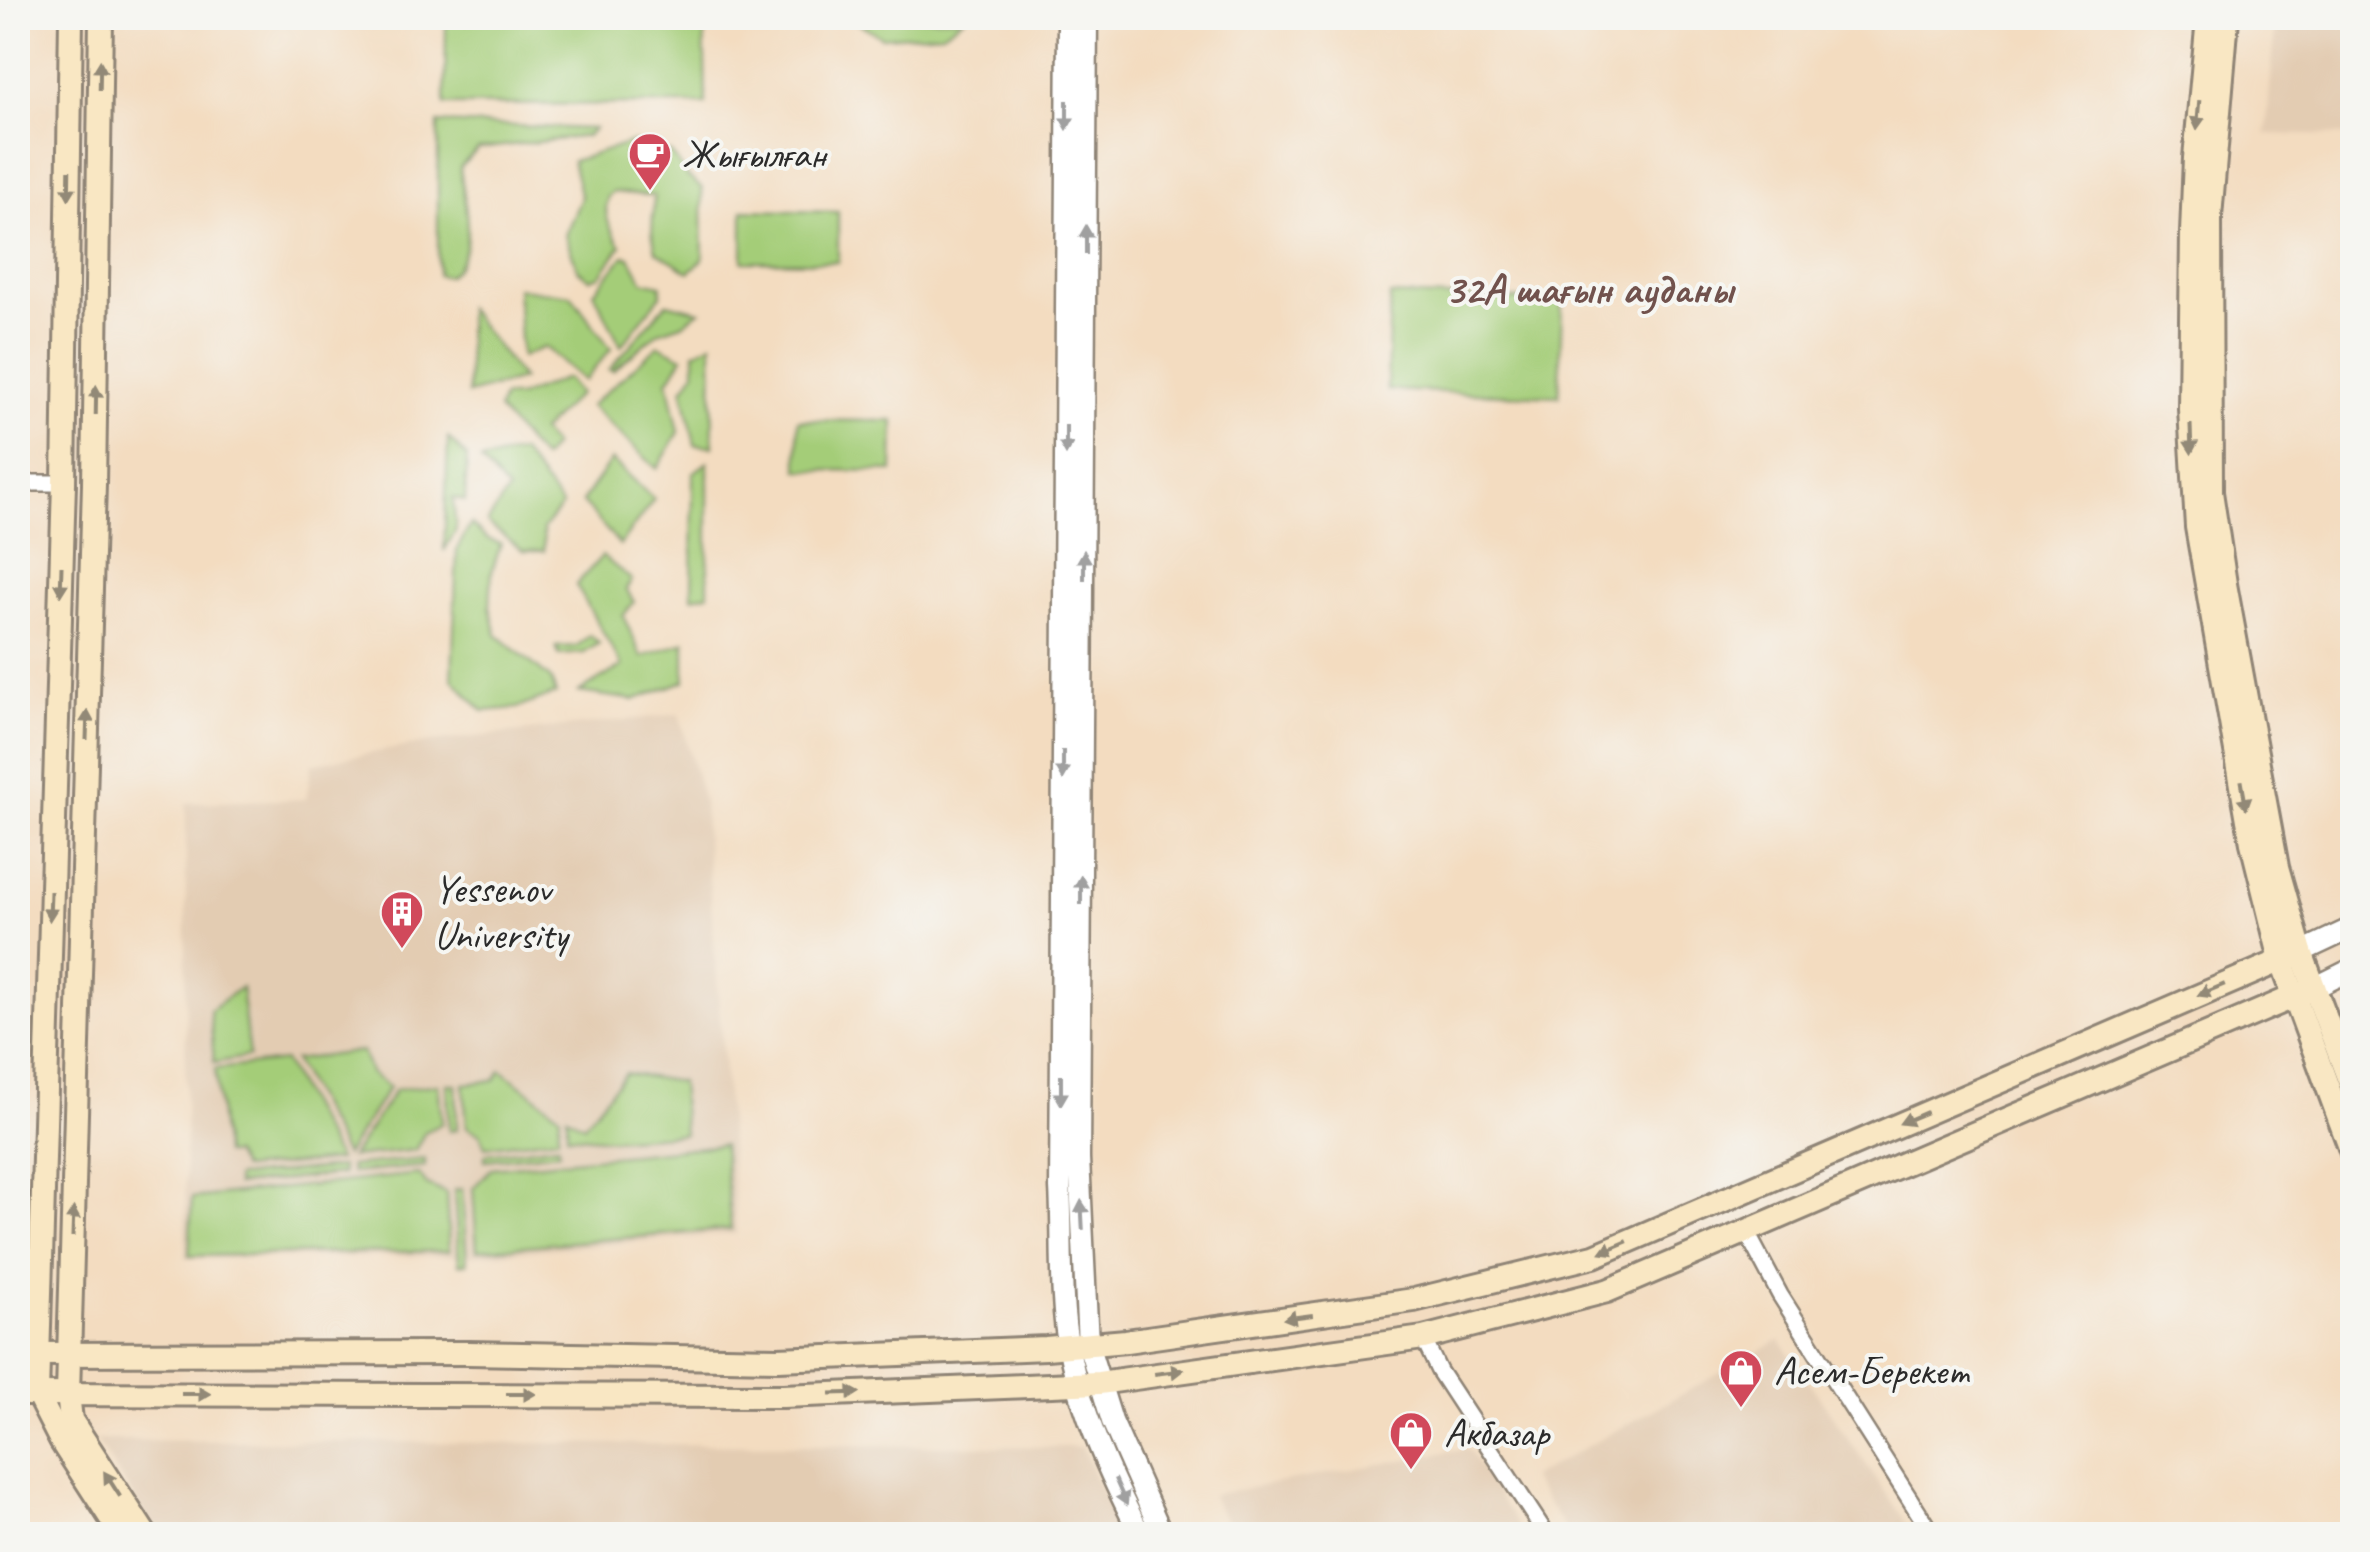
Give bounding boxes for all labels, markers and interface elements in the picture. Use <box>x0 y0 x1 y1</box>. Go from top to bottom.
one-way arrow <box>92 59 108 91</box>
one-way arrow <box>1059 99 1075 131</box>
one-way arrow <box>2190 99 2206 131</box>
place label: Жығылған <box>682 129 828 179</box>
cafe icon: Жығылған <box>627 131 673 192</box>
one-way arrow <box>60 169 76 201</box>
one-way arrow <box>1078 223 1094 255</box>
district label: 32А шағын ауданы <box>1445 263 1737 316</box>
one-way arrow <box>88 384 104 416</box>
one-way arrow <box>1058 424 1074 456</box>
one-way arrow <box>2184 424 2200 456</box>
one-way arrow <box>1076 548 1092 580</box>
one-way arrow <box>52 565 68 597</box>
one-way arrow <box>80 709 96 741</box>
one-way arrow <box>1055 749 1071 781</box>
one-way arrow <box>2237 780 2252 811</box>
place label: Yessenov University <box>434 864 571 960</box>
one-way arrow <box>1073 873 1089 905</box>
building icon: Yessenov University <box>379 889 425 950</box>
one-way arrow <box>42 890 58 922</box>
one-way arrow <box>2196 982 2226 998</box>
one-way arrow <box>1053 1074 1069 1106</box>
one-way arrow <box>1898 1110 1928 1126</box>
one-way arrow <box>1074 1198 1090 1230</box>
one-way arrow <box>66 1206 82 1238</box>
one-way arrow <box>1600 1239 1629 1255</box>
one-way arrow <box>1281 1309 1313 1325</box>
place label: Асем-Берекет <box>1774 1346 1971 1396</box>
shop icon: Асем-Берекет <box>1718 1348 1764 1409</box>
one-way arrow <box>1154 1364 1186 1380</box>
one-way arrow <box>830 1385 862 1401</box>
one-way arrow <box>180 1386 212 1402</box>
one-way arrow <box>505 1386 537 1402</box>
place label: Акбазар <box>1444 1408 1551 1458</box>
shop icon: Акбазар <box>1388 1410 1434 1471</box>
one-way arrow <box>104 1470 122 1498</box>
one-way arrow <box>1113 1477 1129 1507</box>

